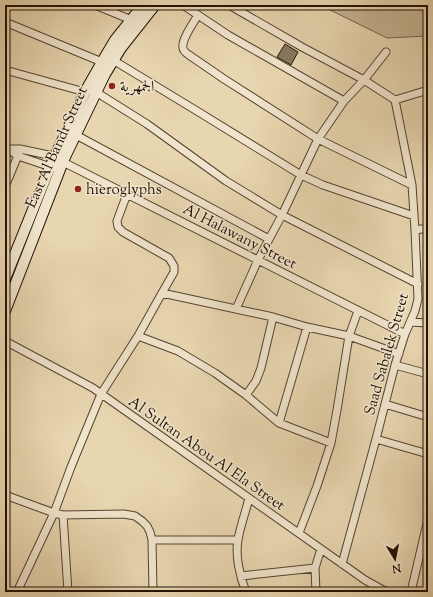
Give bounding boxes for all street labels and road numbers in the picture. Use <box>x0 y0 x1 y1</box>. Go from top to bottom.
street label: East Al Bandr Street <box>21 84 94 212</box>
street label: Al Halawany Street <box>179 200 300 275</box>
street label: Saad Sabalek Street <box>360 291 415 418</box>
street label: Al Sultan Abou Al Ela Street <box>123 392 289 517</box>

